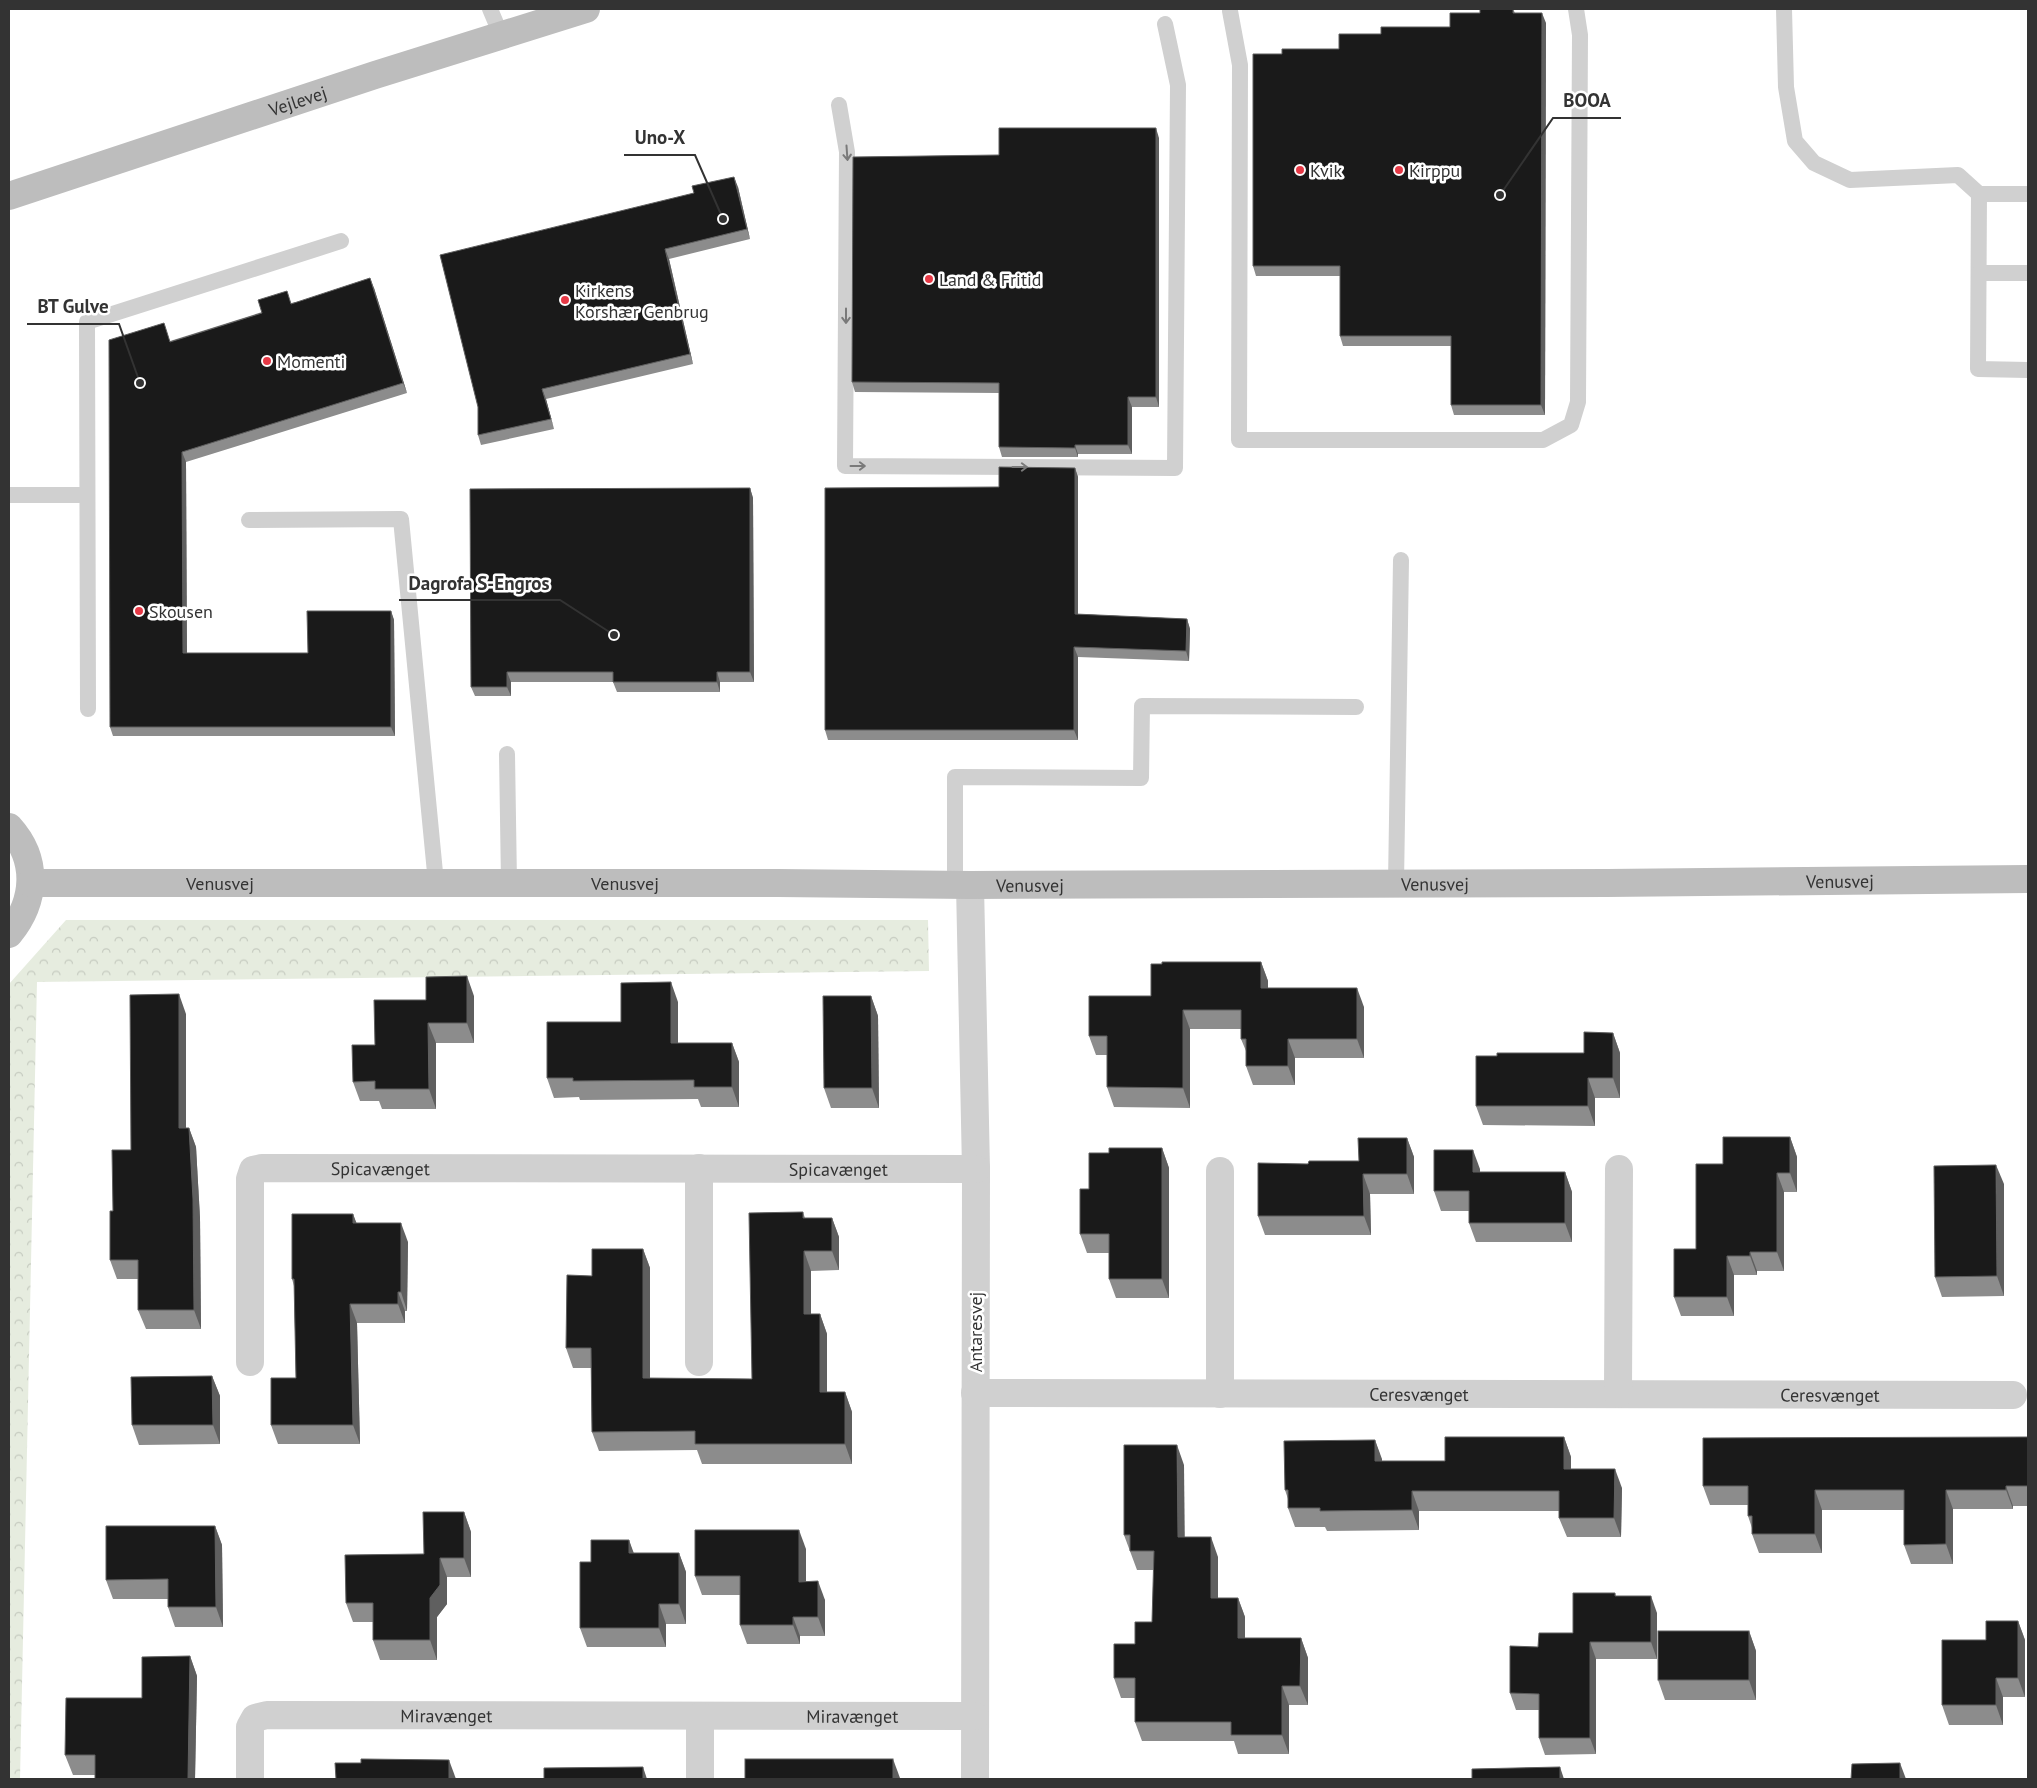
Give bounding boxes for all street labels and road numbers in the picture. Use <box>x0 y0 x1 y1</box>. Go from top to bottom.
street label: Vejlevej <box>265 80 330 121</box>
street label: Venusvej <box>1805 869 1874 893</box>
street label: Venusvej <box>185 872 254 895</box>
street label: Venusvej <box>590 872 659 895</box>
street label: Venusvej <box>1400 872 1469 895</box>
street label: Venusvej <box>995 873 1064 896</box>
street label: Spicavænget <box>331 1157 430 1180</box>
street label: Spicavænget <box>789 1157 888 1180</box>
street label: Antaresvej <box>964 1292 987 1372</box>
street label: Ceresvænget <box>1369 1382 1469 1405</box>
street label: Ceresvænget <box>1780 1383 1880 1406</box>
street label: Miravænget <box>400 1704 492 1727</box>
street label: Miravænget <box>806 1704 898 1727</box>

